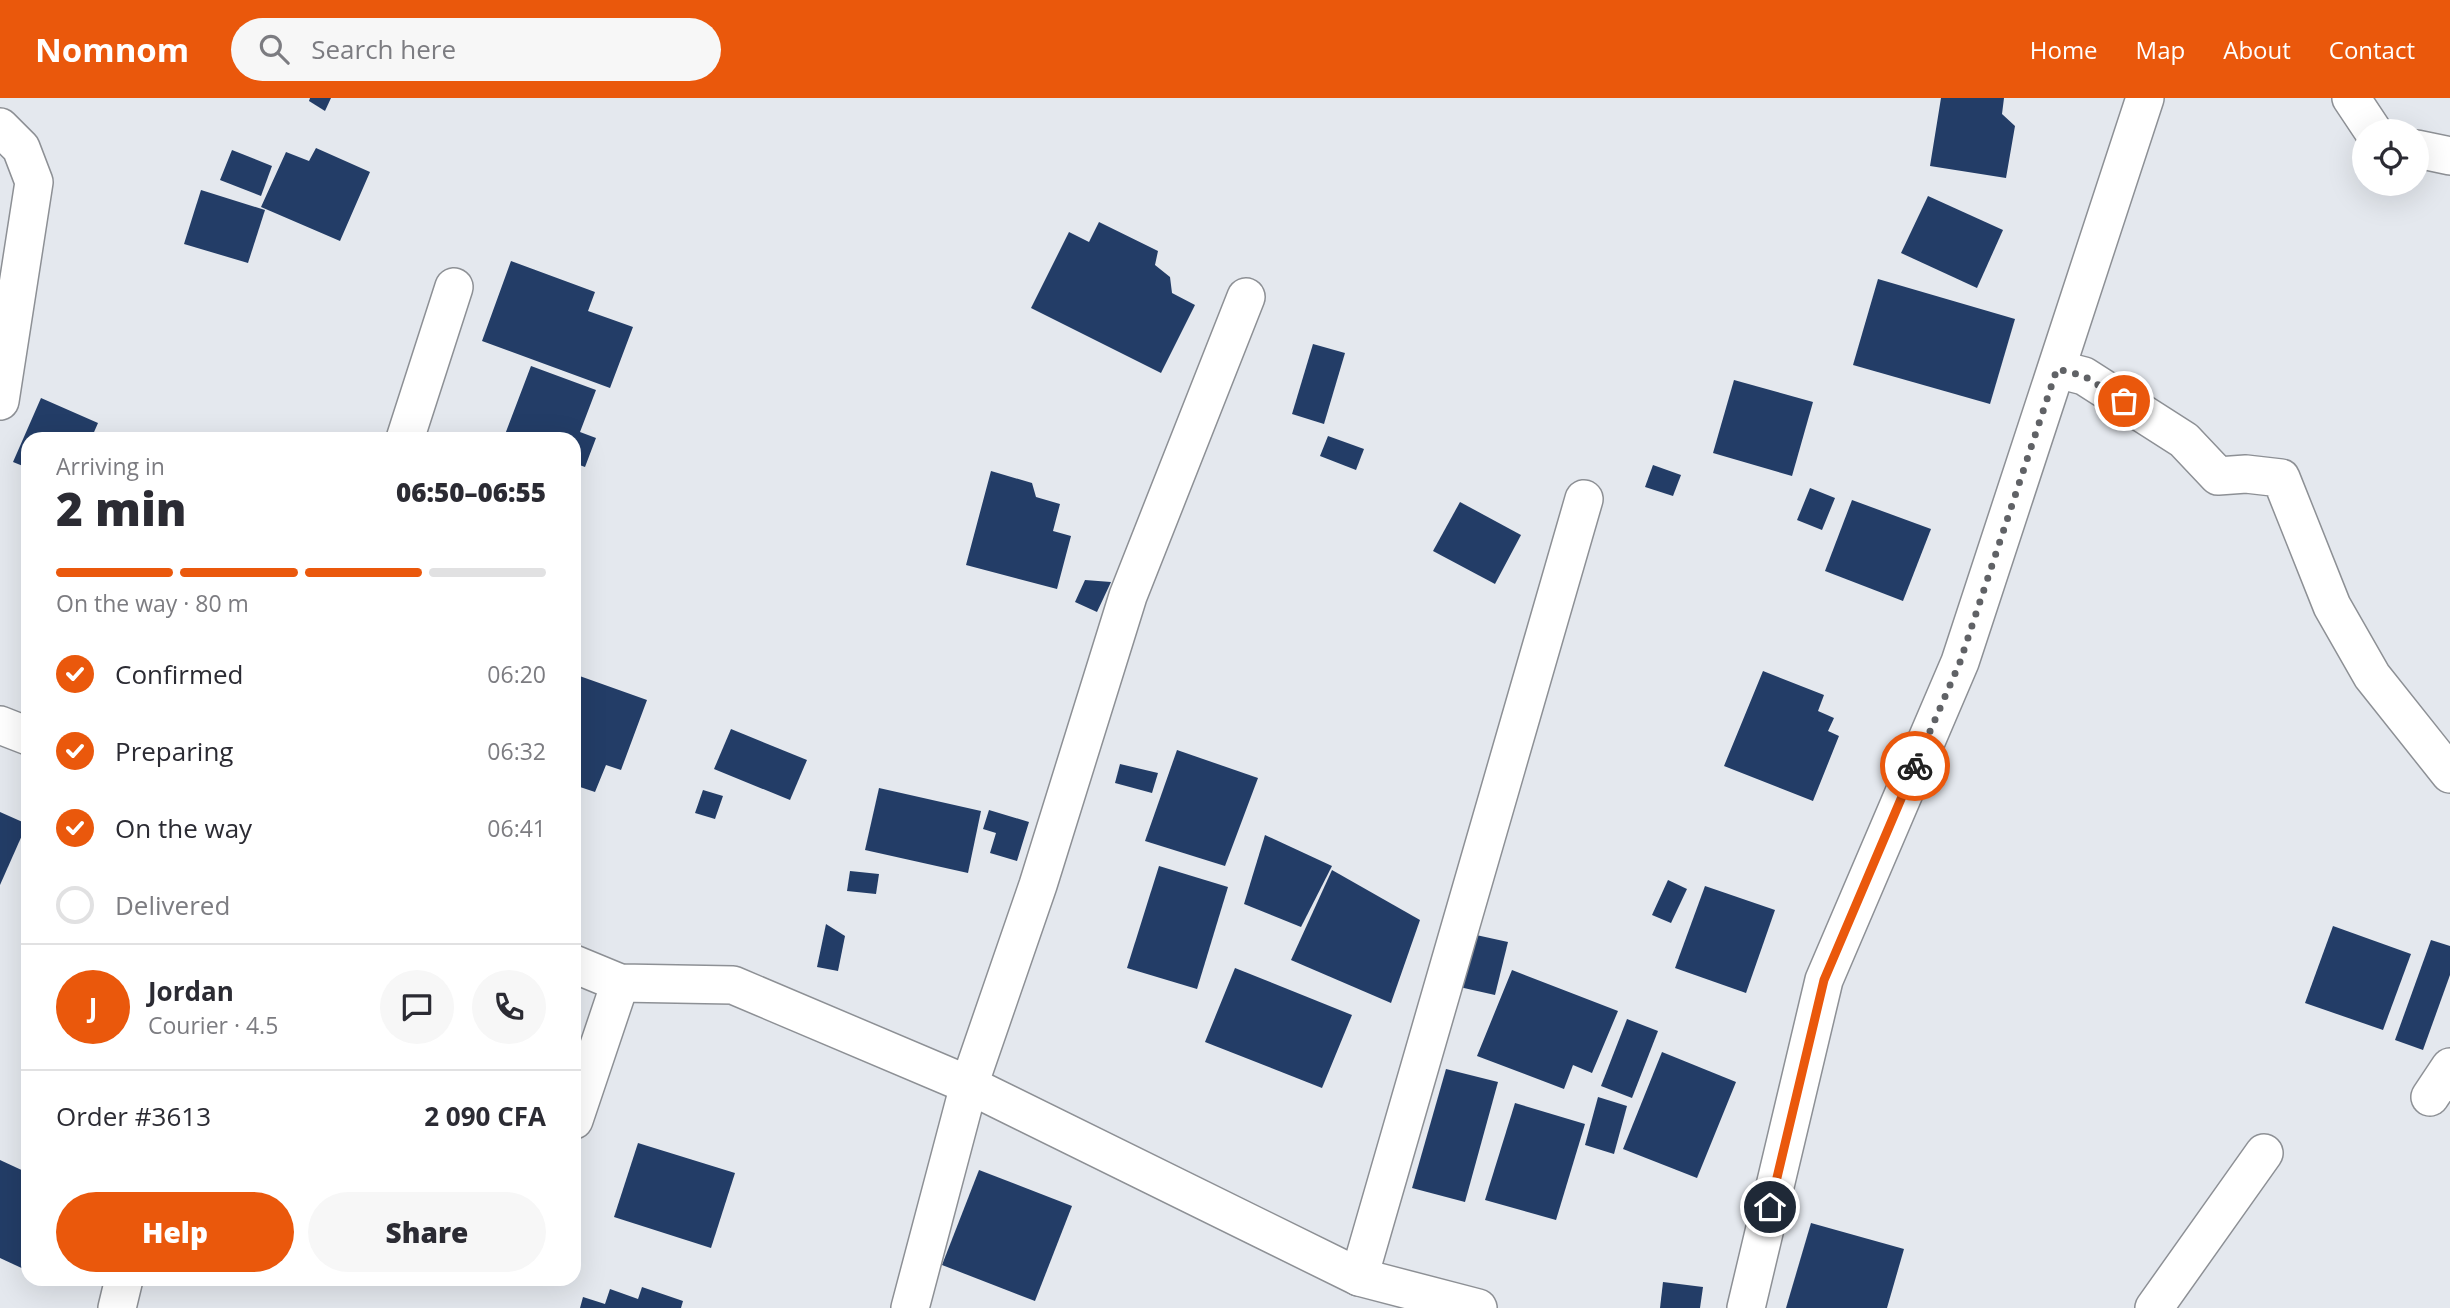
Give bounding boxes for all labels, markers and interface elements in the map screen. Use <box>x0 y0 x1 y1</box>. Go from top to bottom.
search box <box>231 18 721 81</box>
text: Nomnom <box>35 27 189 72</box>
icon: search <box>255 30 293 68</box>
text: Search here <box>311 31 456 67</box>
text: Home <box>2030 33 2098 66</box>
text: Map <box>2136 33 2185 66</box>
text: About <box>2223 33 2291 66</box>
text: Contact <box>2329 33 2415 66</box>
map controls <box>2352 119 2429 196</box>
button: locate <box>2352 119 2429 196</box>
pin <box>2094 371 2154 431</box>
icon: bag <box>2105 382 2143 420</box>
text: Arriving in <box>56 450 165 482</box>
text: 06:50–06:55 <box>396 474 546 510</box>
text: 2 min <box>56 477 187 539</box>
text: On the way · 80 m <box>56 587 249 619</box>
icon: check <box>56 655 94 693</box>
text: Confirmed <box>115 656 243 692</box>
text: 06:20 <box>487 658 546 690</box>
courier <box>1880 731 1950 801</box>
icon: check <box>56 732 94 770</box>
text: Preparing <box>115 733 233 769</box>
text: 06:32 <box>487 735 546 767</box>
icon: bike <box>1896 747 1934 785</box>
icon: check <box>56 809 94 847</box>
text: On the way <box>115 810 252 846</box>
text: 06:41 <box>487 812 546 844</box>
text: Delivered <box>115 887 230 923</box>
button: chat <box>380 970 454 1044</box>
button: phone <box>472 970 546 1044</box>
text: Jordan <box>148 973 234 1009</box>
text: J <box>89 989 97 1025</box>
text: Courier · 4.5 <box>148 1009 278 1041</box>
text: Order #3613 <box>56 1098 211 1134</box>
text: 2 090 CFA <box>424 1098 546 1134</box>
pin <box>1740 1177 1800 1237</box>
icon: home <box>1751 1188 1789 1226</box>
button: Help <box>56 1192 294 1272</box>
button: Share <box>308 1192 546 1272</box>

